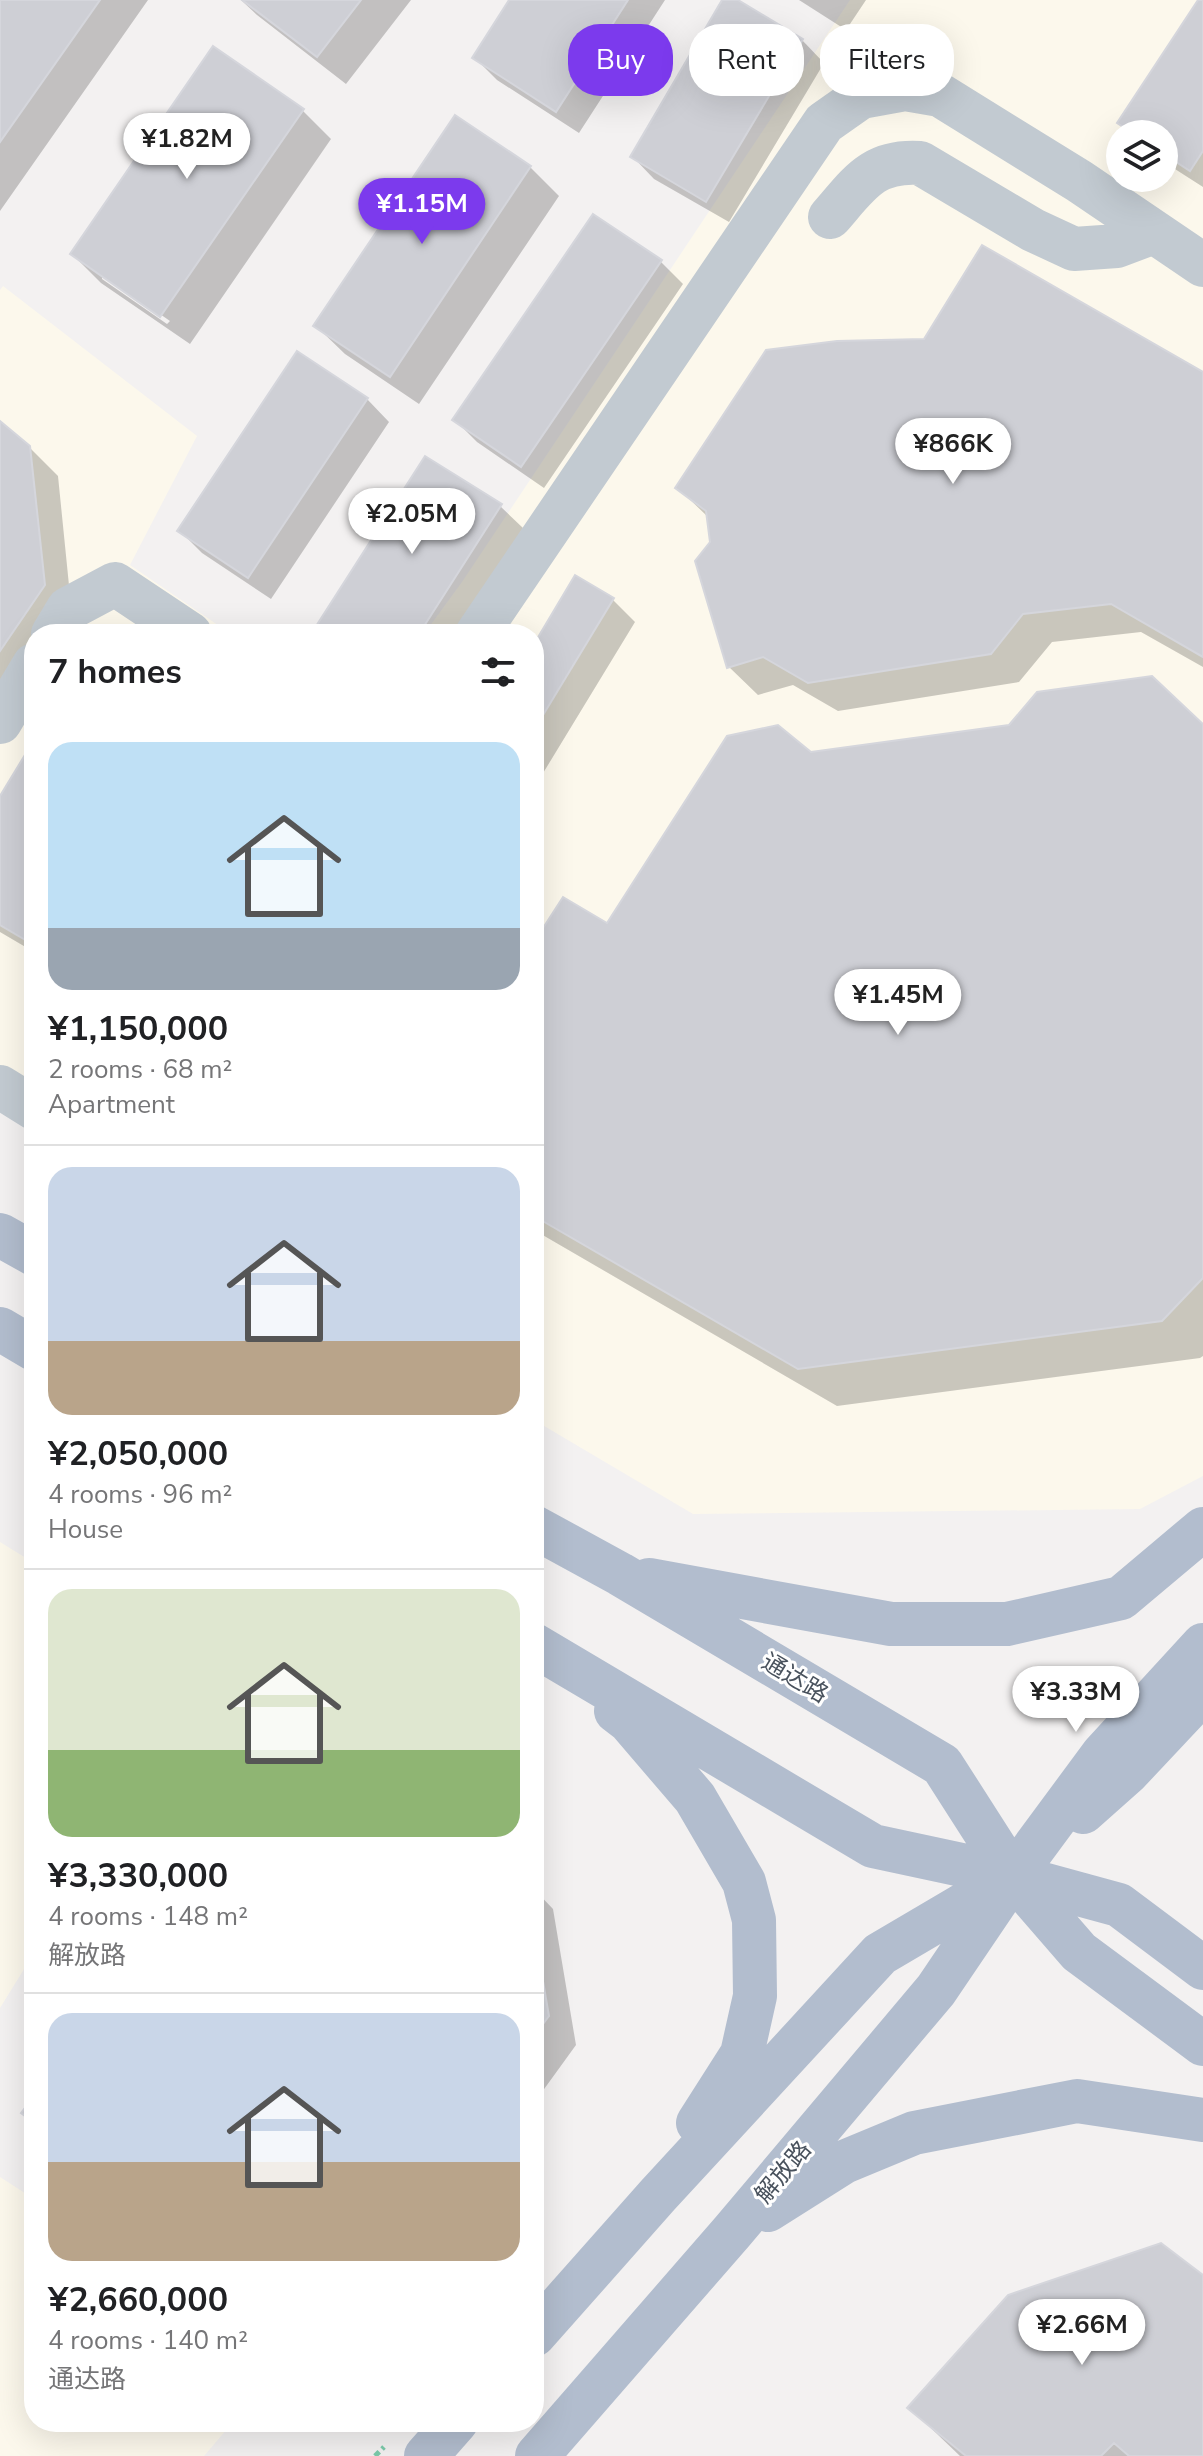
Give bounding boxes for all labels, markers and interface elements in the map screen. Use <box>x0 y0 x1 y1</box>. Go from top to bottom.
chip: Buy <box>568 24 673 96</box>
chip: Rent <box>689 24 804 96</box>
chip: Filters <box>820 24 954 96</box>
pin: ¥1.82M <box>122 113 252 181</box>
map controls <box>1106 120 1178 192</box>
button: layers <box>1106 120 1178 192</box>
text: ¥1.82M <box>141 121 233 156</box>
pin: ¥1.15M <box>357 178 487 246</box>
text: ¥1.15M <box>376 186 468 221</box>
pin: ¥866K <box>897 418 1009 486</box>
text: ¥866K <box>913 426 993 461</box>
pin: ¥2.05M <box>347 488 477 556</box>
text: ¥2.05M <box>366 496 458 531</box>
text: 7 homes <box>48 649 182 695</box>
icon: filters <box>476 650 520 694</box>
icon: home <box>212 794 356 938</box>
pin: ¥1.45M <box>833 969 963 1037</box>
text: ¥1.45M <box>852 977 944 1012</box>
text: ¥1,150,000 <box>48 1006 228 1052</box>
text: 2 rooms · 68 m² <box>48 1052 232 1087</box>
text: Apartment <box>48 1087 175 1122</box>
icon: home <box>212 1219 356 1363</box>
text: ¥2,050,000 <box>48 1431 228 1477</box>
text: 4 rooms · 96 m² <box>48 1477 232 1512</box>
text: House <box>48 1512 123 1547</box>
icon: home <box>212 1641 356 1785</box>
street label: 通达路 <box>756 1646 834 1710</box>
pin: ¥3.33M <box>1011 1666 1141 1734</box>
text: ¥3.33M <box>1030 1674 1122 1709</box>
text: ¥3,330,000 <box>48 1853 228 1899</box>
text: 4 rooms · 148 m² <box>48 1899 248 1934</box>
text: 解放路 <box>48 1938 126 1973</box>
icon: home <box>212 2065 356 2209</box>
street label: 解放路 <box>748 2134 818 2210</box>
text: ¥2,660,000 <box>48 2277 228 2323</box>
pin: ¥2.66M <box>1017 2299 1147 2367</box>
text: ¥2.66M <box>1036 2307 1128 2342</box>
text: 4 rooms · 140 m² <box>48 2323 248 2358</box>
text: 通达路 <box>48 2362 126 2397</box>

